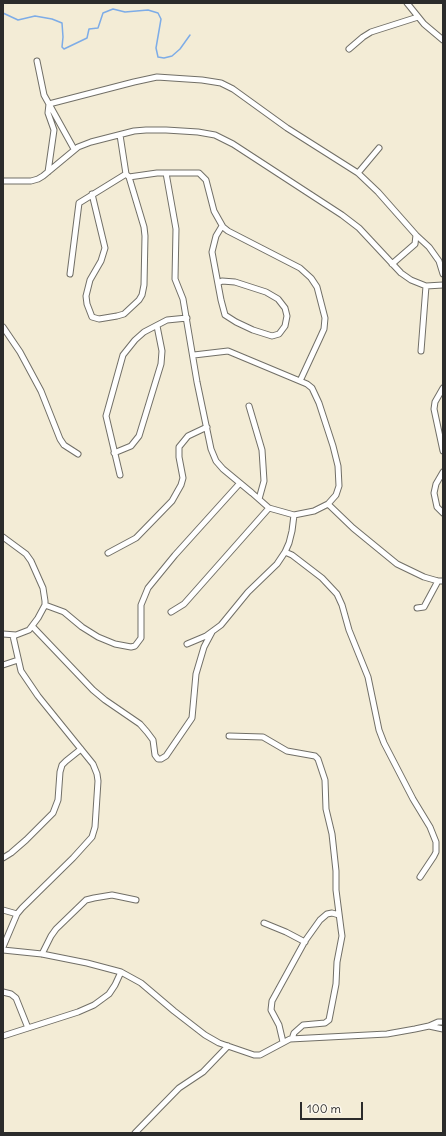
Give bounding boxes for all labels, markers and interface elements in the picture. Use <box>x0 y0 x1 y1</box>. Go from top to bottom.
scale bar <box>302 1094 365 1120</box>
text: 100 m <box>307 1101 341 1116</box>

